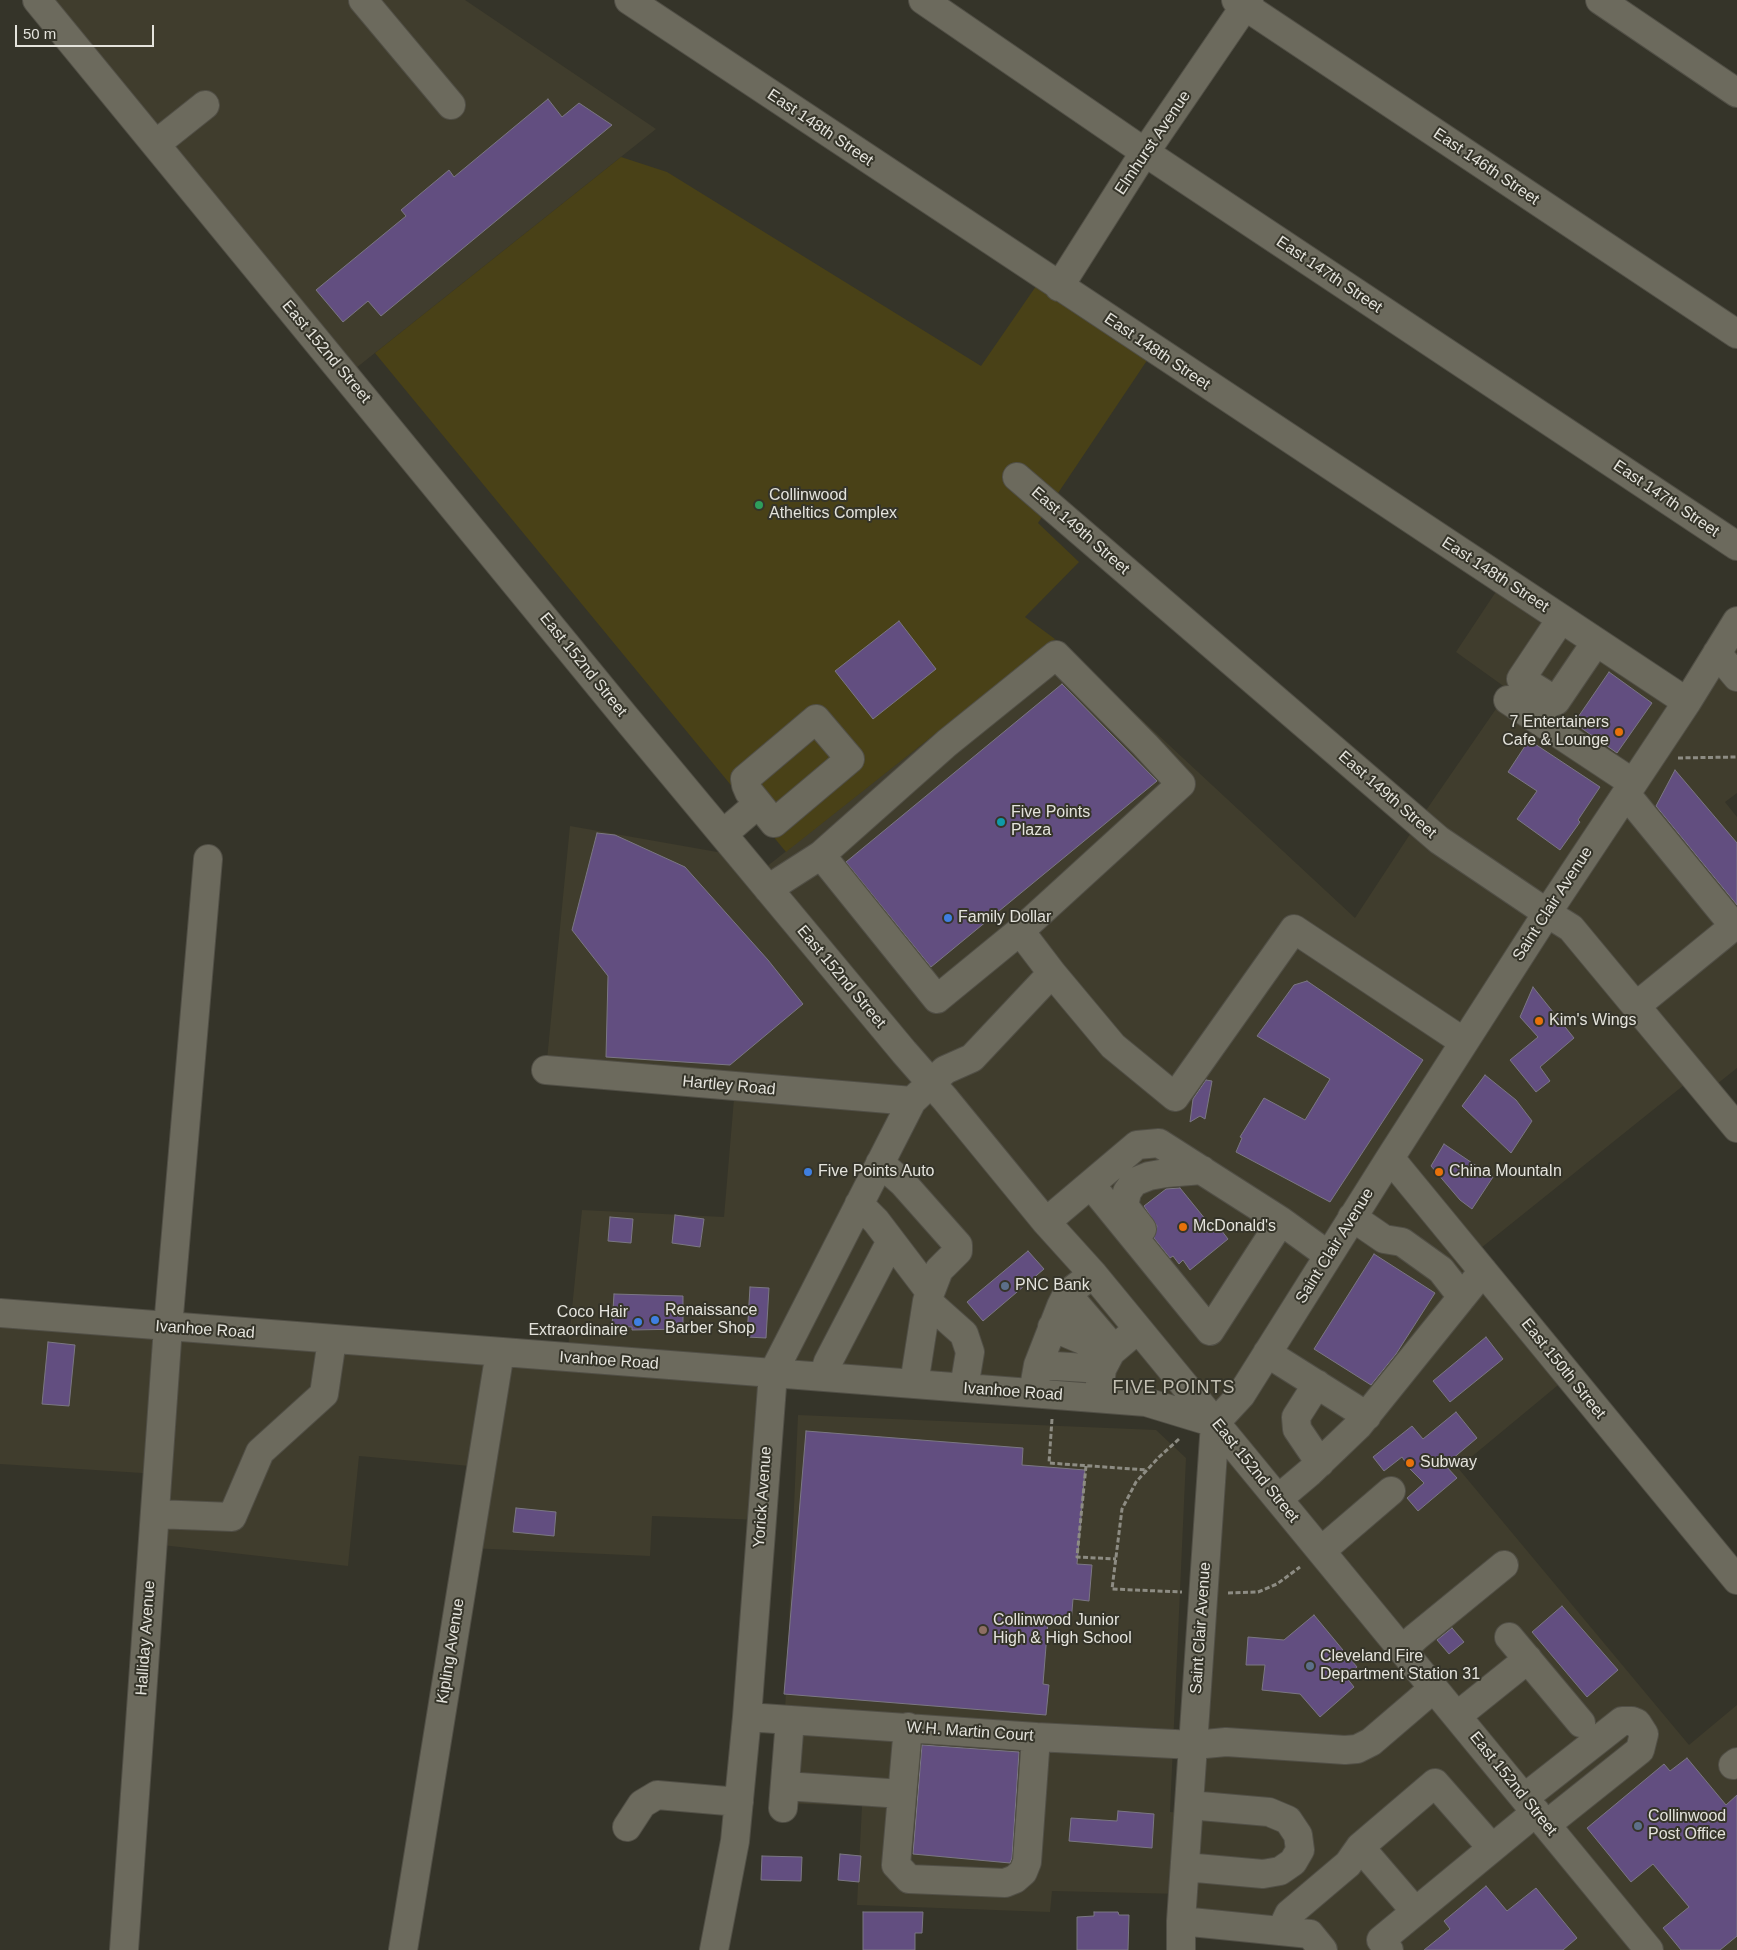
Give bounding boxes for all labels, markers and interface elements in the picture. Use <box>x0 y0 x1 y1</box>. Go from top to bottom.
scale bar <box>18 15 156 47</box>
text: 50 m <box>23 25 56 42</box>
street label: East 148th Street <box>763 85 877 171</box>
street label: Elmhurst Avenue <box>1111 87 1195 199</box>
street label: East 146th Street <box>1429 124 1543 210</box>
street label: East 147th Street <box>1272 232 1386 318</box>
street label: East 152nd Street <box>277 297 375 407</box>
street label: East 148th Street <box>1100 309 1214 395</box>
street label: East 147th Street <box>1609 456 1723 542</box>
street label: East 149th Street <box>1027 483 1133 579</box>
place label: Collinwood Atheltics Complex <box>769 486 897 524</box>
marker: Collinwood Atheltics Complex <box>753 499 765 511</box>
street label: East 148th Street <box>1438 533 1552 617</box>
street label: East 152nd Street <box>535 609 631 721</box>
place label: 7 Entertainers Cafe & Lounge <box>1502 713 1609 751</box>
marker: 7 Entertainers Cafe & Lounge <box>1613 726 1625 738</box>
street label: East 149th Street <box>1334 747 1440 843</box>
place label: Five Points Plaza <box>1011 803 1090 841</box>
marker: Five Points Plaza <box>995 816 1007 828</box>
street label: Saint Clair Avenue <box>1509 843 1597 965</box>
place label: Family Dollar <box>958 908 1051 928</box>
marker: Family Dollar <box>942 912 954 924</box>
street label: East 152nd Street <box>792 922 890 1032</box>
place label: Kim's Wings <box>1549 1011 1637 1031</box>
marker: Kim's Wings <box>1533 1015 1545 1027</box>
street label: Hartley Road <box>682 1072 776 1100</box>
place label: Five Points Auto <box>818 1162 934 1182</box>
place label: China MountaIn <box>1449 1162 1562 1182</box>
marker: Five Points Auto <box>802 1166 814 1178</box>
marker: China MountaIn <box>1433 1166 1445 1178</box>
street label: Saint Clair Avenue <box>1292 1185 1378 1307</box>
place label: McDonald's <box>1193 1217 1276 1237</box>
marker: McDonald's <box>1177 1221 1189 1233</box>
place label: PNC Bank <box>1015 1276 1090 1296</box>
marker: PNC Bank <box>999 1280 1011 1292</box>
place label: Renaissance Barber Shop <box>665 1301 758 1339</box>
place label: Coco Hair Extraordinaire <box>528 1303 628 1341</box>
marker: Renaissance Barber Shop <box>649 1314 661 1326</box>
street label: East 150th Street <box>1517 1315 1609 1423</box>
marker: Coco Hair Extraordinaire <box>632 1316 644 1328</box>
street label: Ivanhoe Road <box>155 1317 255 1343</box>
street label: Ivanhoe Road <box>559 1348 659 1374</box>
district label: FIVE POINTS <box>1111 1377 1237 1399</box>
street label: Ivanhoe Road <box>963 1379 1063 1405</box>
street label: East 152nd Street <box>1207 1415 1303 1527</box>
street label: Yorick Avenue <box>750 1446 776 1548</box>
place label: Subway <box>1420 1453 1477 1473</box>
marker: Subway <box>1404 1457 1416 1469</box>
street label: Saint Clair Avenue <box>1187 1561 1215 1695</box>
street label: Halliday Avenue <box>132 1580 160 1696</box>
street label: Kipling Avenue <box>433 1597 469 1705</box>
place label: Collinwood Junior High & High School <box>993 1611 1132 1649</box>
marker: Collinwood Junior High & High School <box>977 1624 989 1636</box>
place label: Cleveland Fire Department Station 31 <box>1320 1647 1480 1685</box>
marker: Cleveland Fire Department Station 31 <box>1304 1660 1316 1672</box>
street label: W.H. Martin Court <box>906 1718 1034 1746</box>
street label: East 152nd Street <box>1465 1728 1561 1840</box>
place label: Collinwood Post Office <box>1648 1807 1726 1845</box>
marker: Collinwood Post Office <box>1632 1820 1644 1832</box>

